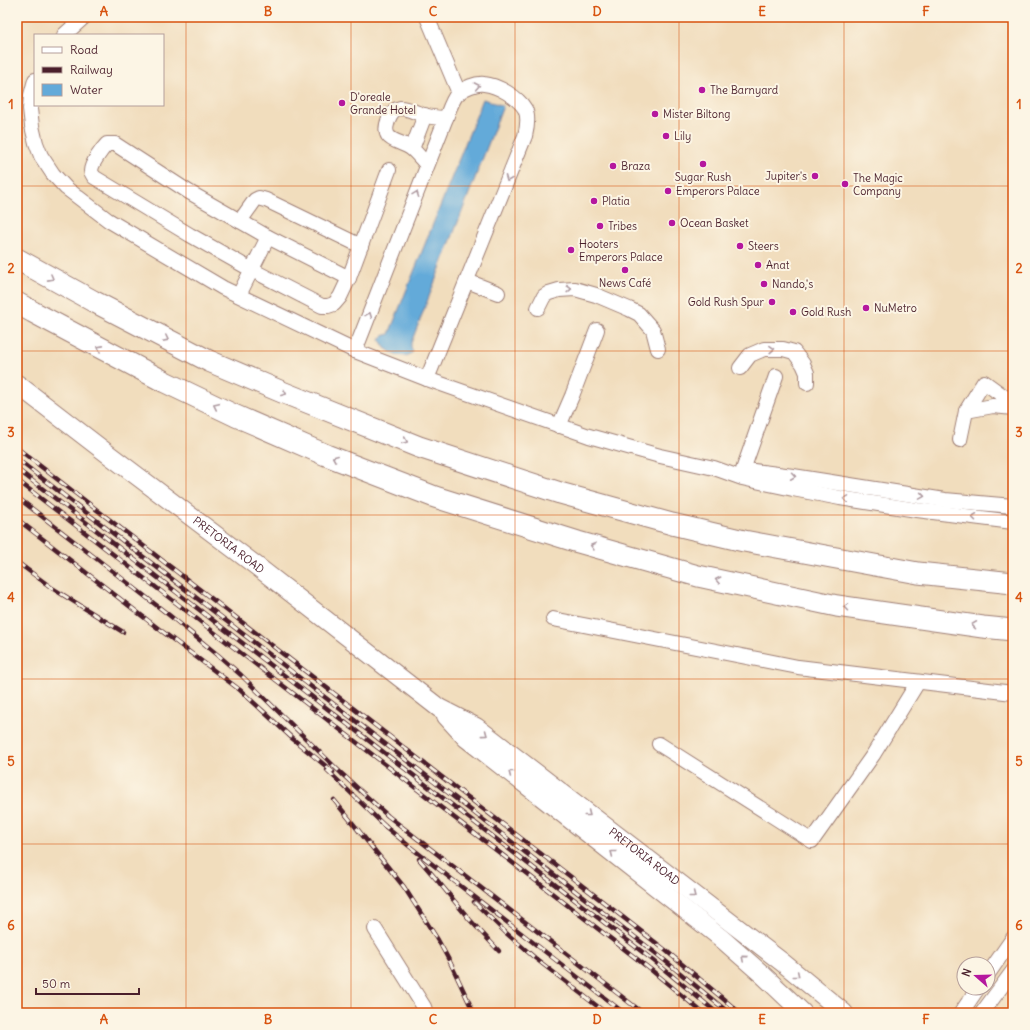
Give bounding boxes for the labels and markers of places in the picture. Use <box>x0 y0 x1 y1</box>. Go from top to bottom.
place label: The Barnyard <box>710 83 779 97</box>
marker: The Barnyard <box>697 85 707 95</box>
place label: D'oreale Grande Hotel <box>350 90 416 117</box>
marker: D'oreale Grande Hotel <box>337 98 347 108</box>
place label: Mister Biltong <box>663 107 731 121</box>
marker: Mister Biltong <box>650 109 660 119</box>
place label: Lily <box>674 129 691 143</box>
marker: Lily <box>661 131 671 141</box>
place label: Braza <box>621 159 650 173</box>
marker: Sugar Rush <box>698 159 708 169</box>
marker: Braza <box>608 161 618 171</box>
place label: Jupiter's <box>765 169 807 183</box>
place label: Sugar Rush <box>675 170 731 184</box>
marker: Jupiter's <box>810 171 820 181</box>
place label: The Magic Company <box>853 171 903 198</box>
marker: The Magic Company <box>840 179 850 189</box>
place label: Emperors Palace <box>676 184 760 198</box>
marker: Emperors Palace <box>663 186 673 196</box>
place label: Platia <box>602 194 630 208</box>
marker: Platia <box>589 196 599 206</box>
place label: Ocean Basket <box>680 216 749 230</box>
marker: Ocean Basket <box>667 218 677 228</box>
place label: Tribes <box>608 219 637 233</box>
marker: Tribes <box>595 221 605 231</box>
place label: Hooters Emperors Palace <box>579 237 663 264</box>
place label: Steers <box>748 239 779 253</box>
marker: Steers <box>735 241 745 251</box>
marker: Hooters Emperors Palace <box>566 245 576 255</box>
place label: Anat <box>766 258 790 272</box>
marker: Anat <box>753 260 763 270</box>
marker: News Café <box>620 265 630 275</box>
place label: News Café <box>599 276 651 290</box>
place label: Nando,'s <box>772 277 813 291</box>
marker: Nando,'s <box>759 279 769 289</box>
place label: Gold Rush Spur <box>688 295 765 309</box>
marker: Gold Rush Spur <box>767 297 777 307</box>
place label: NuMetro <box>874 301 917 315</box>
marker: NuMetro <box>861 303 871 313</box>
place label: Gold Rush <box>801 305 851 319</box>
marker: Gold Rush <box>788 307 798 317</box>

